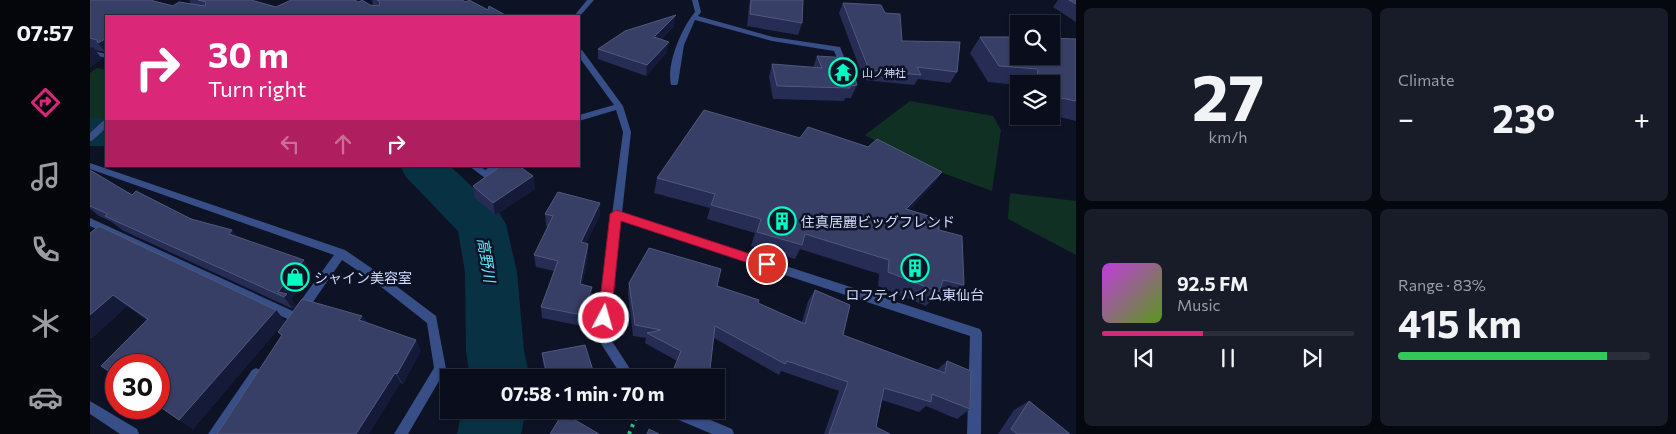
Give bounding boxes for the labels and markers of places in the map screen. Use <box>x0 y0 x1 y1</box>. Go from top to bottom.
temple icon: 山ノ神社 <box>828 57 858 87</box>
place label: 山ノ神社 <box>862 66 906 79</box>
building icon: 住真居麗ビッグフレンド <box>767 206 797 236</box>
place label: 住真居麗ビッグフレンド <box>801 213 955 230</box>
pin <box>746 243 788 285</box>
building icon: ロフティハイム東仙台 <box>900 253 930 283</box>
shop icon: シャイン美容室 <box>280 262 310 292</box>
place label: シャイン美容室 <box>314 269 412 286</box>
place label: ロフティハイム東仙台 <box>846 286 984 303</box>

